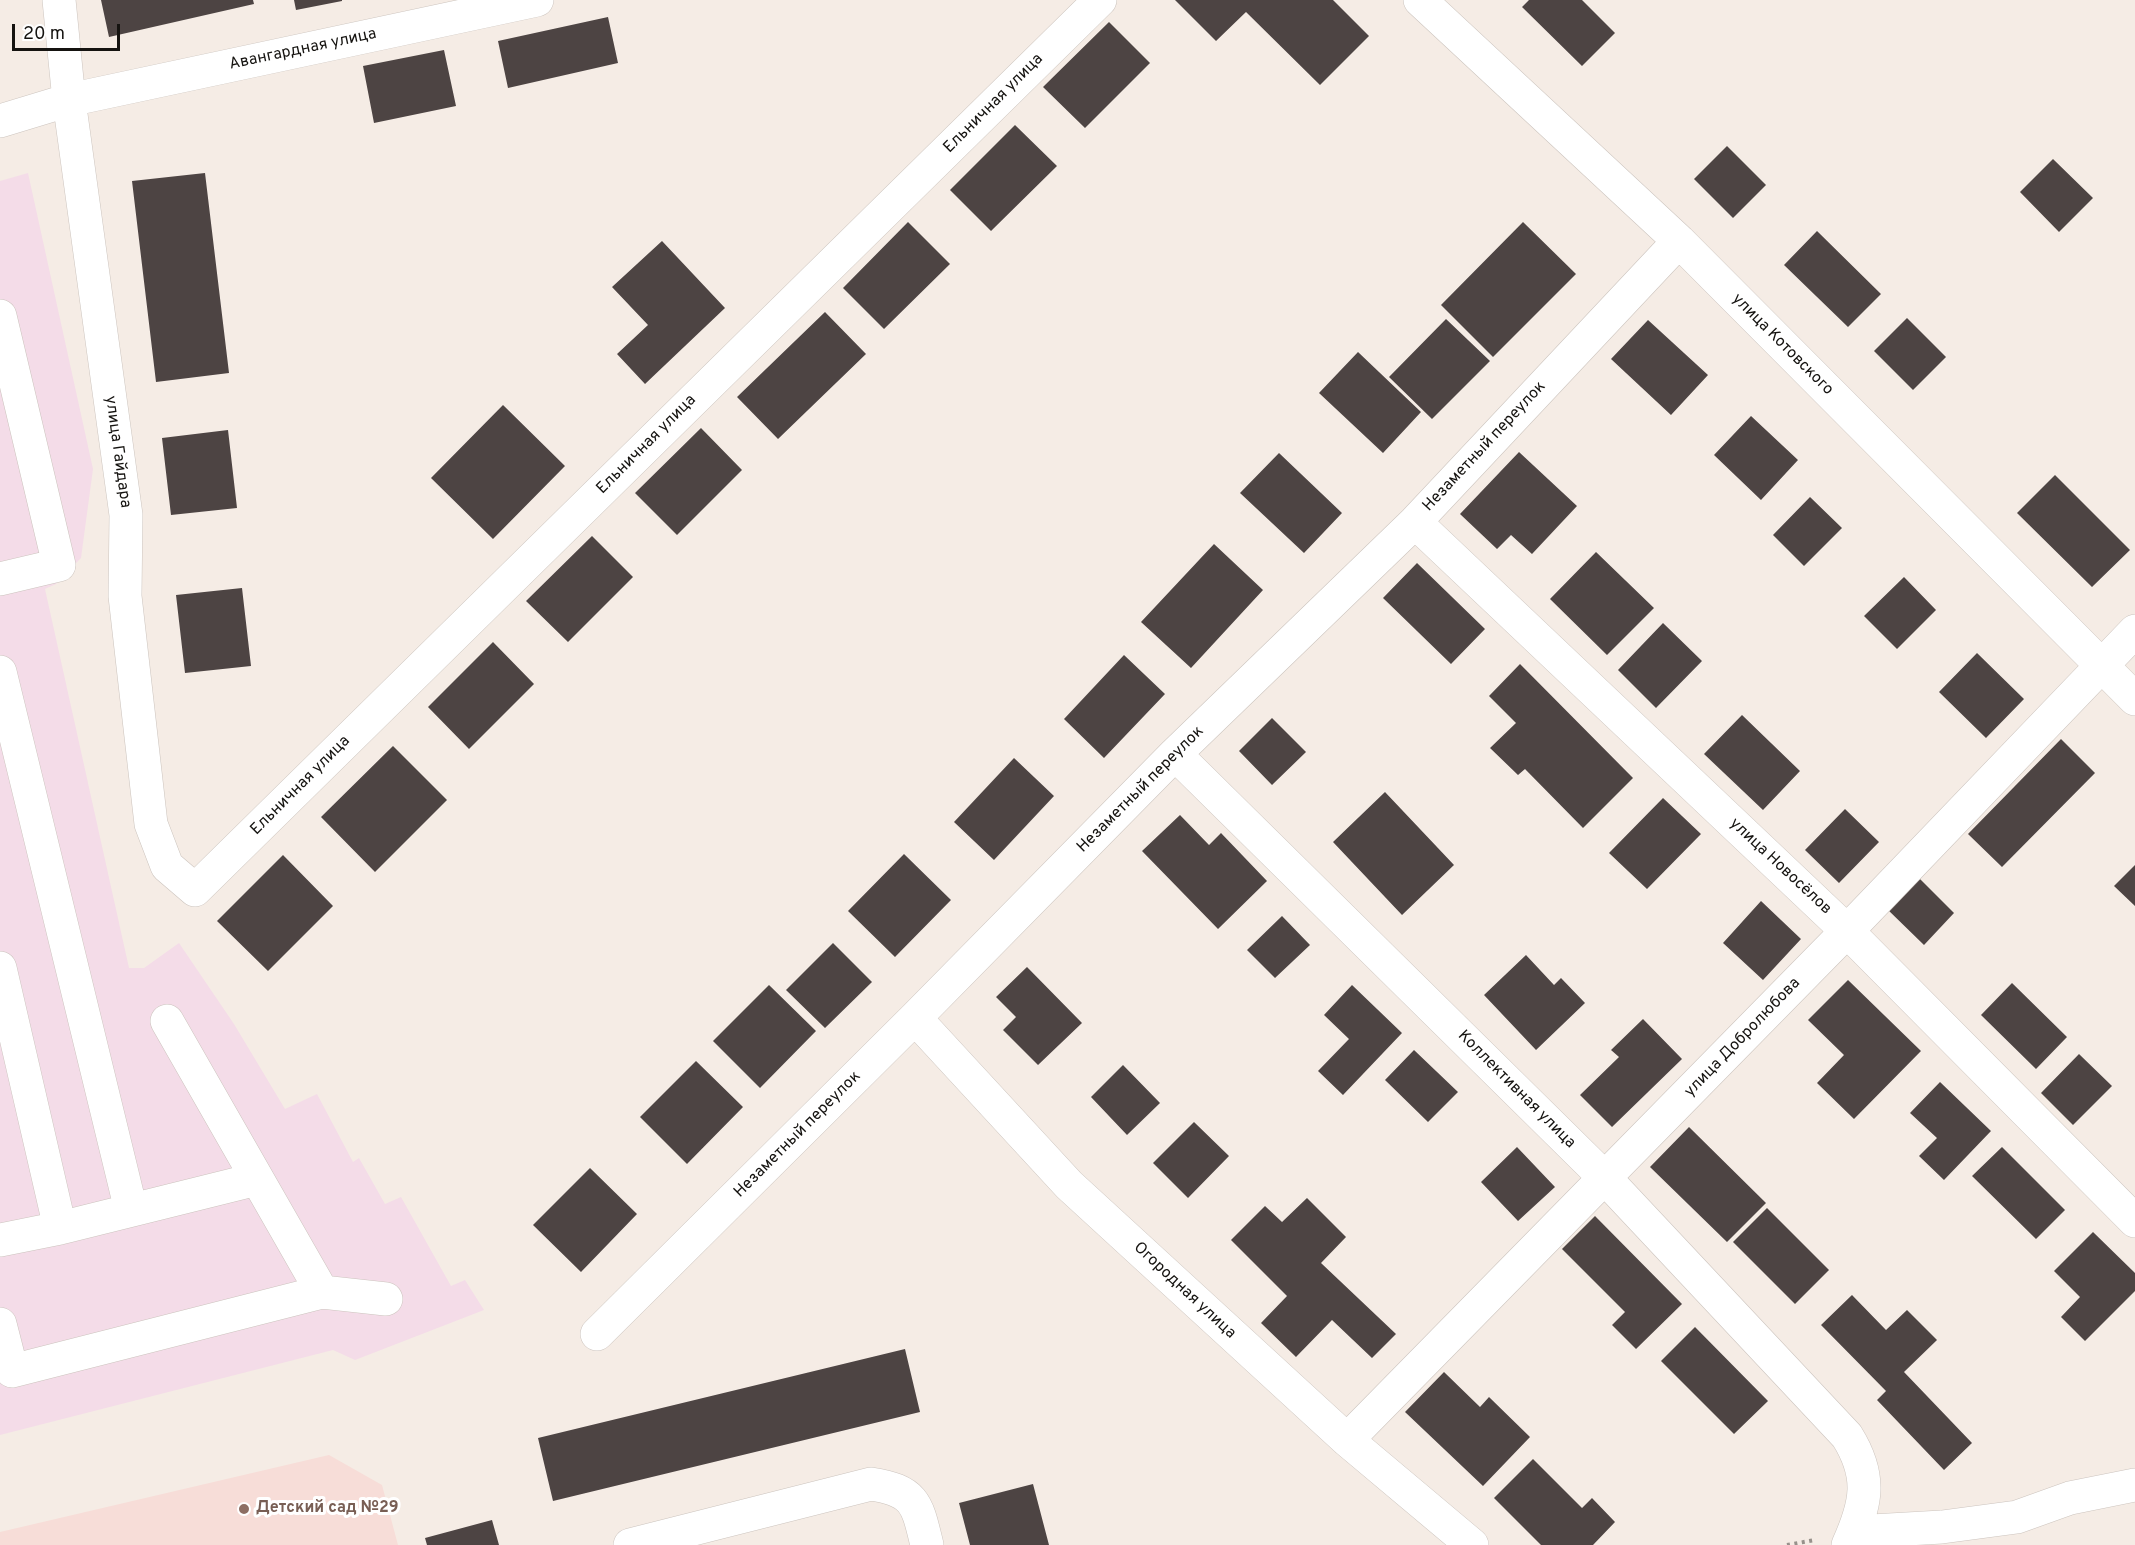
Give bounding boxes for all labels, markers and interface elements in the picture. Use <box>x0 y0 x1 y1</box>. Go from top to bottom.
scale bar <box>15 12 123 50</box>
text: 20 m <box>23 23 65 46</box>
street label: Авангардная улица <box>228 25 378 75</box>
street label: Ельничная улица <box>940 50 1048 158</box>
street label: улица Котовского <box>1727 290 1837 400</box>
street label: Незаметный переулок <box>1420 378 1550 516</box>
street label: Ельничная улица <box>593 391 701 499</box>
street label: улица Гайдара <box>100 395 134 509</box>
street label: Незаметный переулок <box>1074 723 1208 857</box>
street label: Ельничная улица <box>247 732 355 840</box>
street label: улица Новосёлов <box>1725 815 1835 919</box>
street label: улица Добролюбова <box>1681 974 1805 1102</box>
street label: Коллективная улица <box>1453 1027 1579 1153</box>
street label: Незаметный переулок <box>731 1068 865 1202</box>
street label: Огородная улица <box>1129 1239 1239 1343</box>
place label: Детский сад №29 <box>256 1499 399 1519</box>
marker: Детский сад №29 <box>237 1502 251 1516</box>

